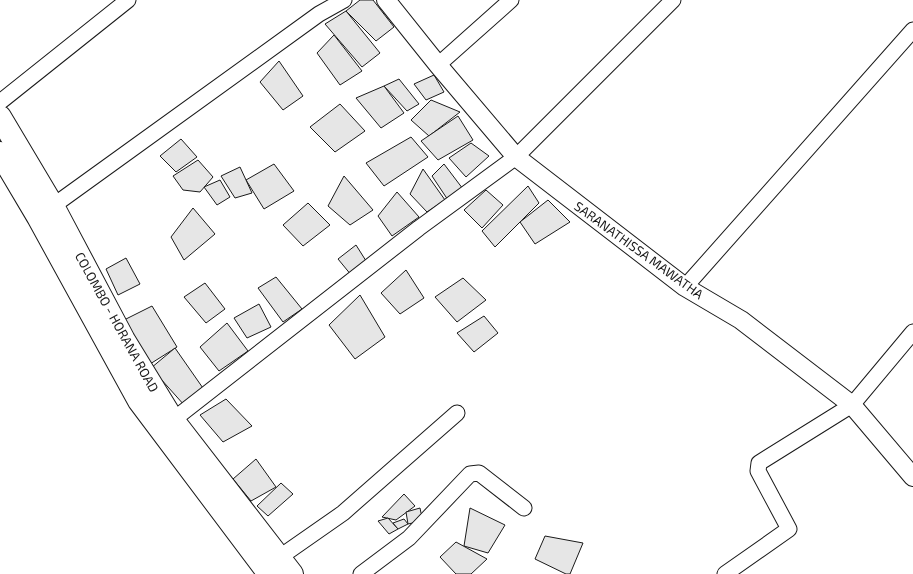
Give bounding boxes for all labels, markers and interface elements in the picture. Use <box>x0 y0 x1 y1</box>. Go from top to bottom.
street label: SARANATHISSA MAWATHA <box>571 198 707 302</box>
street label: COLOMBO - HORANA ROAD <box>72 249 162 395</box>

